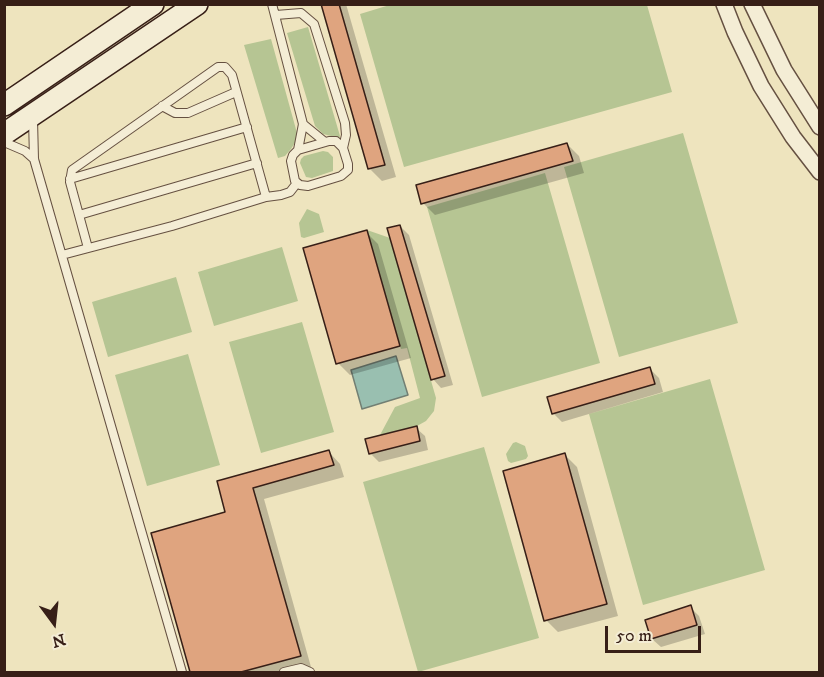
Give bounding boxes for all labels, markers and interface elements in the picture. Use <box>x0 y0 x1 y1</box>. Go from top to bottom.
north arrow <box>24 593 84 653</box>
scale bar <box>608 614 704 652</box>
text: 50 m <box>616 625 652 647</box>
text: N <box>50 629 68 652</box>

